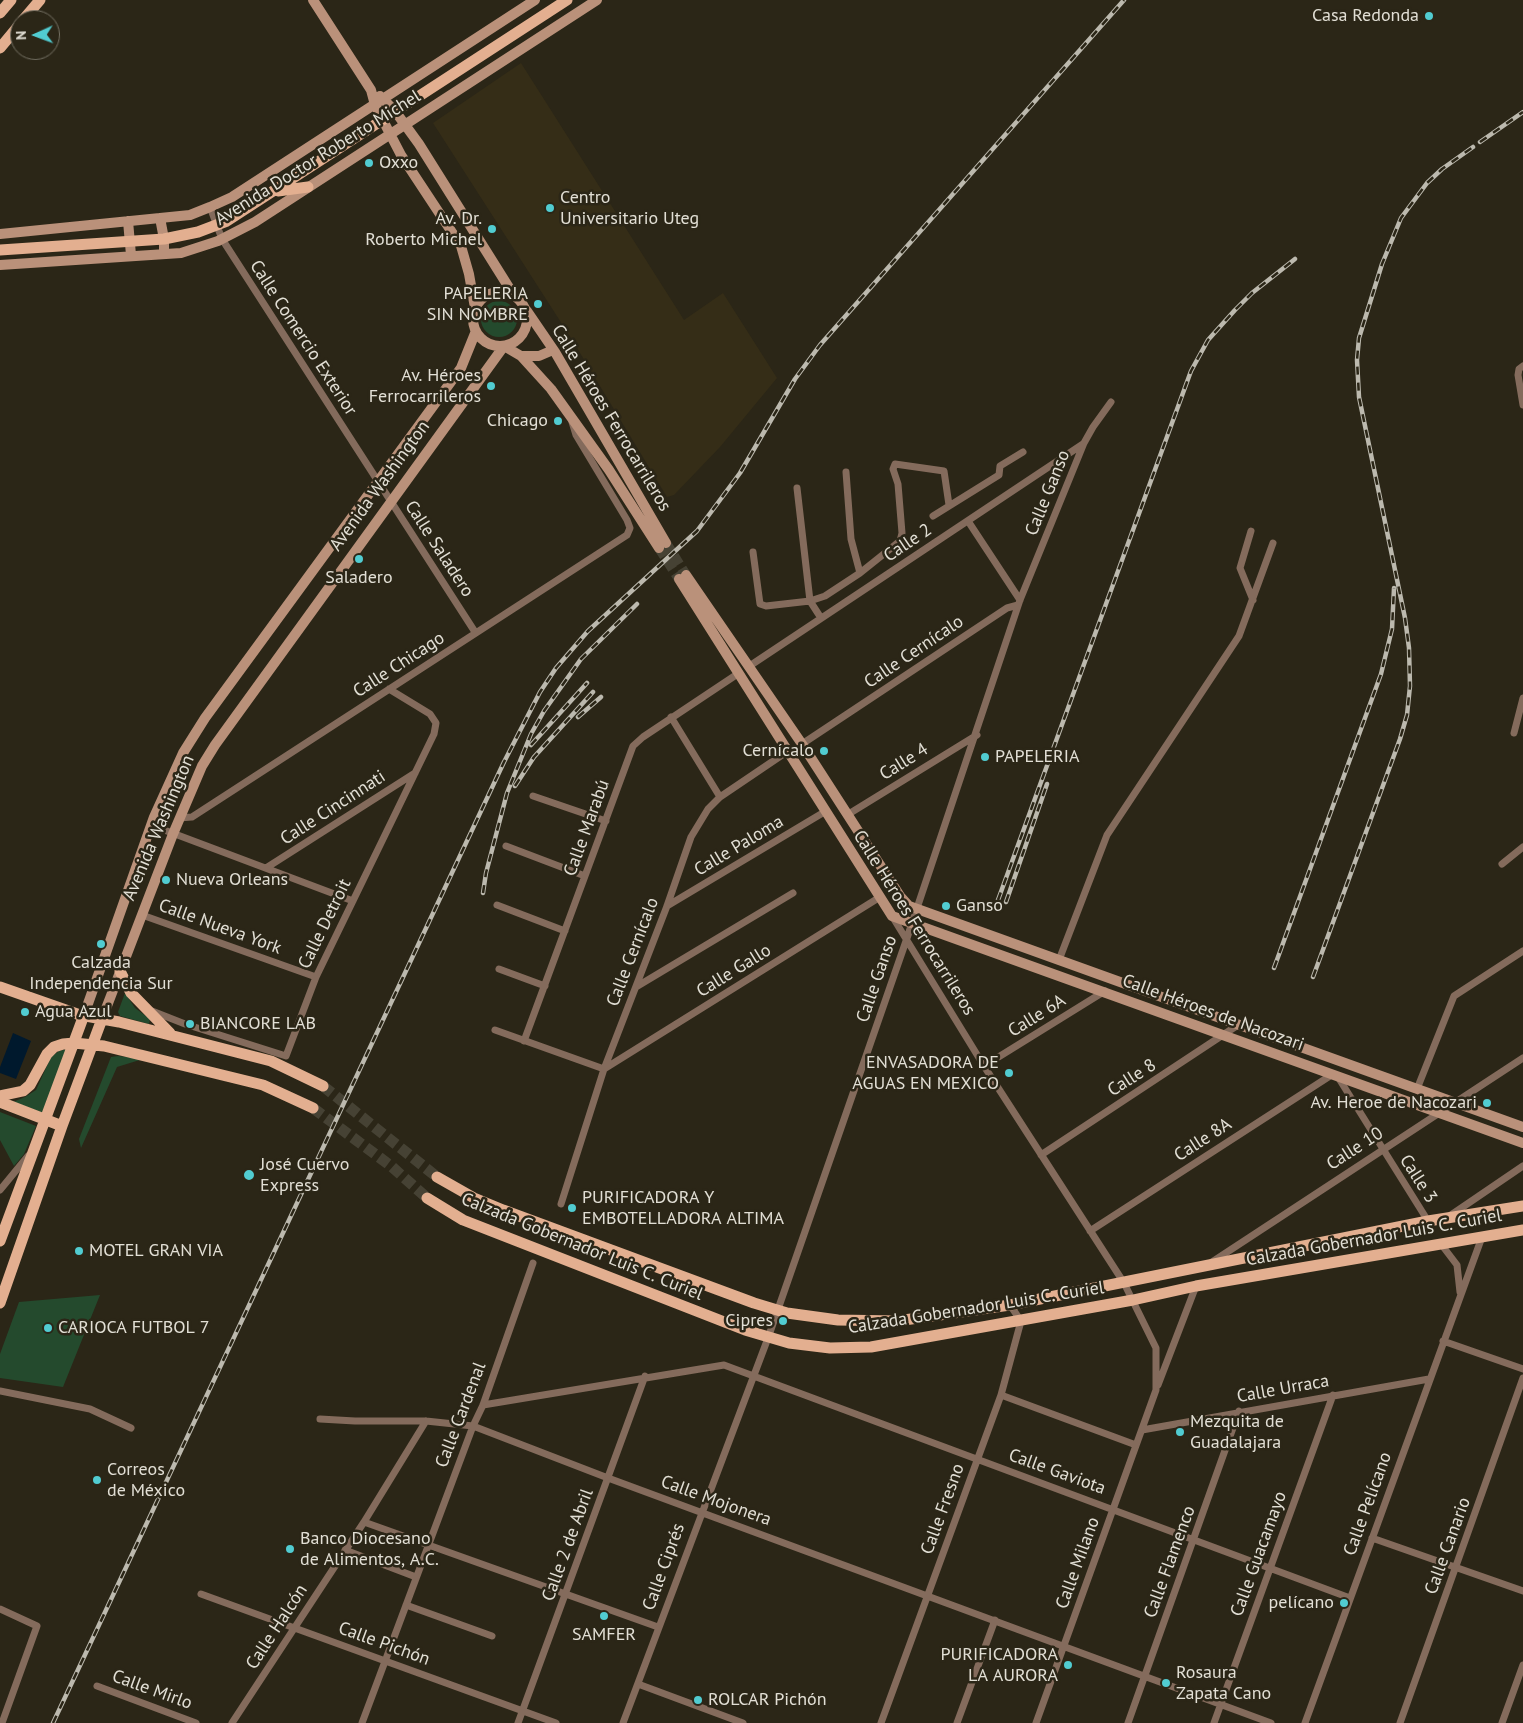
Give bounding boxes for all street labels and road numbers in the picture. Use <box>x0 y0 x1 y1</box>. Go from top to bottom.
street label: Avenida Doctor Roberto Michel <box>211 86 425 230</box>
street label: Calle Comercio Exterior <box>245 256 361 420</box>
street label: Calle Héroes Ferrocarrileros <box>547 321 675 515</box>
street label: Avenida Washington <box>325 417 435 555</box>
street label: Calle Ganso <box>1021 447 1075 539</box>
street label: Calle Saladero <box>400 497 478 601</box>
street label: Calle 2 <box>880 519 936 567</box>
street label: Calle Cernícalo <box>860 611 968 693</box>
street label: Calle Chicago <box>349 627 449 703</box>
street label: Calle 4 <box>876 739 932 785</box>
street label: Avenida Washington <box>119 752 199 904</box>
street label: Calle Cincinnati <box>276 766 390 850</box>
street label: Calle Marabú <box>560 777 614 879</box>
street label: Calle Paloma <box>691 811 787 881</box>
street label: Calle Héroes Ferrocarrileros <box>848 826 980 1020</box>
street label: Calle Detroit <box>294 876 356 972</box>
street label: Calle Cernícalo <box>602 894 664 1010</box>
street label: Calle Nueva York <box>156 895 284 959</box>
street label: Calle Ganso <box>852 933 902 1025</box>
street label: Calle Gallo <box>693 940 775 1002</box>
street label: Calle Héroes de Nacozari <box>1119 970 1307 1056</box>
street label: Calle 6A <box>1004 990 1070 1042</box>
street label: Calle 8 <box>1104 1054 1160 1102</box>
street label: Calle 8A <box>1170 1114 1236 1166</box>
street label: Calle 10 <box>1323 1123 1387 1175</box>
street label: Calle 3 <box>1394 1151 1442 1207</box>
street label: Calzada Gobernador Luis C. Curiel <box>458 1188 706 1306</box>
street label: Calzada Gobernador Luis C. Curiel <box>1245 1205 1503 1271</box>
street label: Calzada Gobernador Luis C. Curiel <box>846 1277 1106 1339</box>
street label: Calle Cardenal <box>431 1359 491 1471</box>
street label: Calle Urraca <box>1235 1370 1331 1408</box>
street label: Calle Gaviota <box>1006 1444 1108 1500</box>
street label: Calle Pelícano <box>1339 1449 1397 1559</box>
street label: Calle Fresno <box>917 1461 969 1557</box>
street label: Calle Mojonera <box>658 1471 774 1531</box>
street label: Calle 2 de Abril <box>538 1486 598 1604</box>
street label: Calle Guacamayo <box>1226 1489 1292 1619</box>
street label: Calle Canario <box>1420 1495 1476 1597</box>
street label: Calle Flamenco <box>1140 1503 1200 1621</box>
street label: Calle Milano <box>1051 1514 1105 1612</box>
street label: Calle Ciprés <box>638 1521 690 1613</box>
street label: Calle Halcón <box>242 1581 312 1673</box>
street label: Calle Pichón <box>335 1617 433 1671</box>
street label: Calle Mirlo <box>109 1666 195 1714</box>

